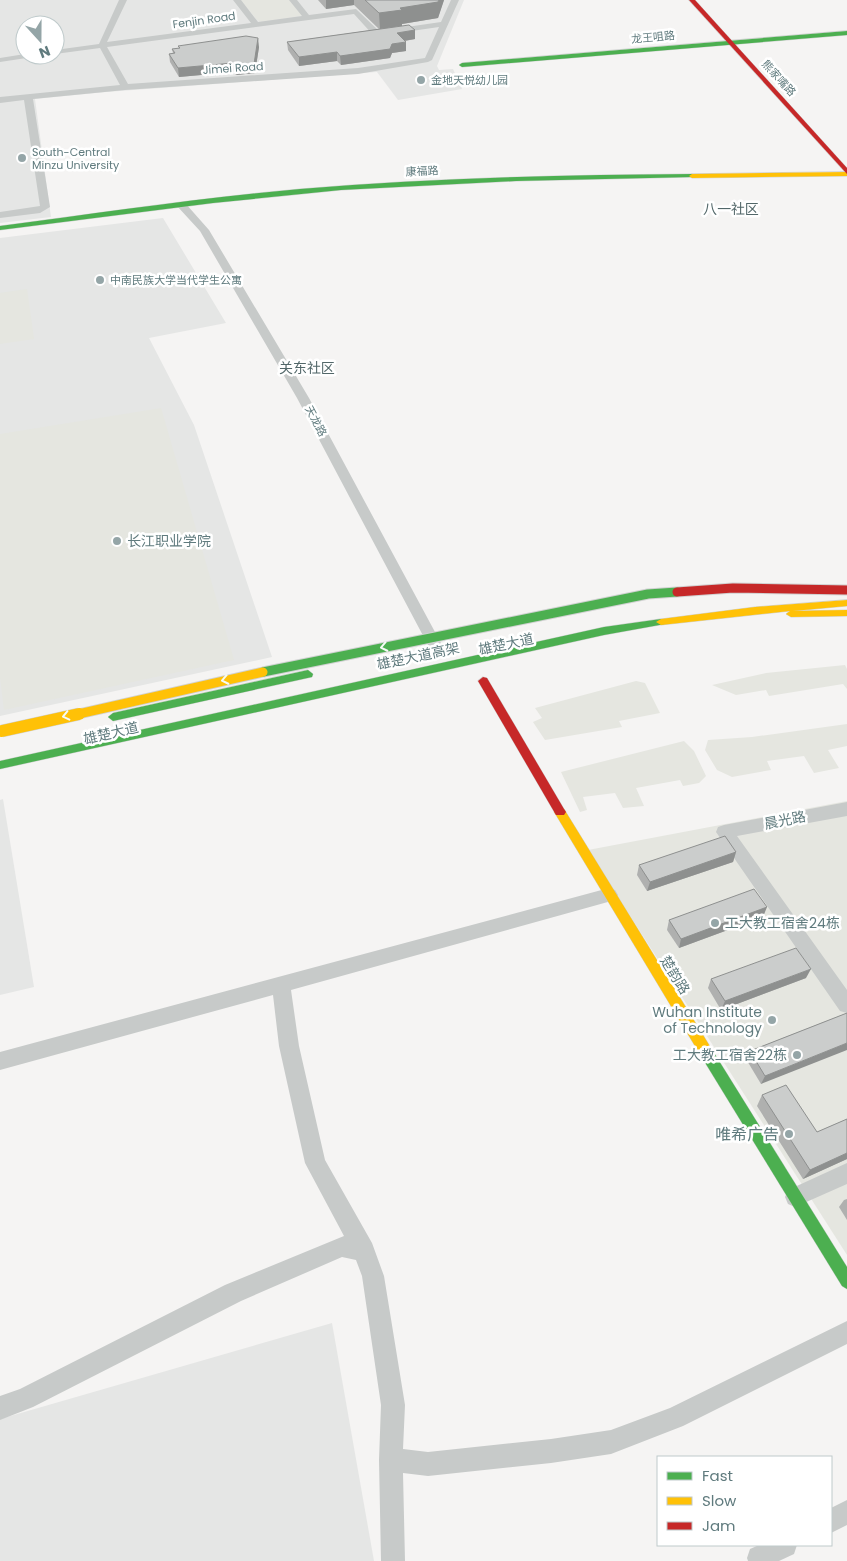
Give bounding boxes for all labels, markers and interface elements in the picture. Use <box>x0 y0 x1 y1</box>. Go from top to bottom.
street label: Fenjin Road <box>171 8 237 32</box>
north arrow <box>15 15 65 65</box>
street label: 龙王咀路 <box>630 27 676 47</box>
text: N <box>36 41 53 63</box>
street label: 熊家嘴路 <box>758 56 800 100</box>
street label: Jimei Road <box>202 58 264 78</box>
place label: 金地天悦幼儿园 <box>431 72 508 88</box>
marker: 金地天悦幼儿园 <box>415 74 427 86</box>
place label: South-Central Minzu University <box>32 144 120 173</box>
marker: South-Central Minzu University <box>16 152 28 164</box>
street label: 康福路 <box>405 162 439 180</box>
district label: 八一社区 <box>703 199 759 219</box>
place label: 中南民族大学当代学生公寓 <box>110 272 242 288</box>
marker: 中南民族大学当代学生公寓 <box>94 274 106 286</box>
district label: 关东社区 <box>279 358 335 378</box>
street label: 天龙路 <box>301 403 331 439</box>
place label: 长江职业学院 <box>127 531 211 551</box>
marker: 长江职业学院 <box>111 535 123 547</box>
street label: 雄楚大道 <box>477 628 535 660</box>
street label: 雄楚大道高架 <box>375 637 461 675</box>
one-way arrow <box>379 641 388 652</box>
one-way arrow <box>220 674 229 685</box>
one-way arrow <box>62 710 71 721</box>
street label: 雄楚大道 <box>81 717 141 749</box>
street label: 晨光路 <box>762 806 808 834</box>
place label: 工大教工宿舍24栋 <box>725 913 840 933</box>
marker: 工大教工宿舍24栋 <box>709 917 721 929</box>
street label: 楚韵路 <box>655 952 695 998</box>
place label: Wuhan Institute of Technology <box>652 1002 762 1038</box>
marker: Wuhan Institute of Technology <box>766 1014 778 1026</box>
place label: 工大教工宿舍22栋 <box>673 1045 787 1065</box>
marker: 工大教工宿舍22栋 <box>791 1049 803 1061</box>
place label: 唯希广告 <box>715 1123 779 1146</box>
marker: 唯希广告 <box>783 1128 795 1140</box>
legend <box>657 1456 832 1546</box>
text: Fast <box>702 1465 733 1486</box>
text: Slow <box>702 1490 737 1511</box>
text: Jam <box>702 1515 736 1536</box>

